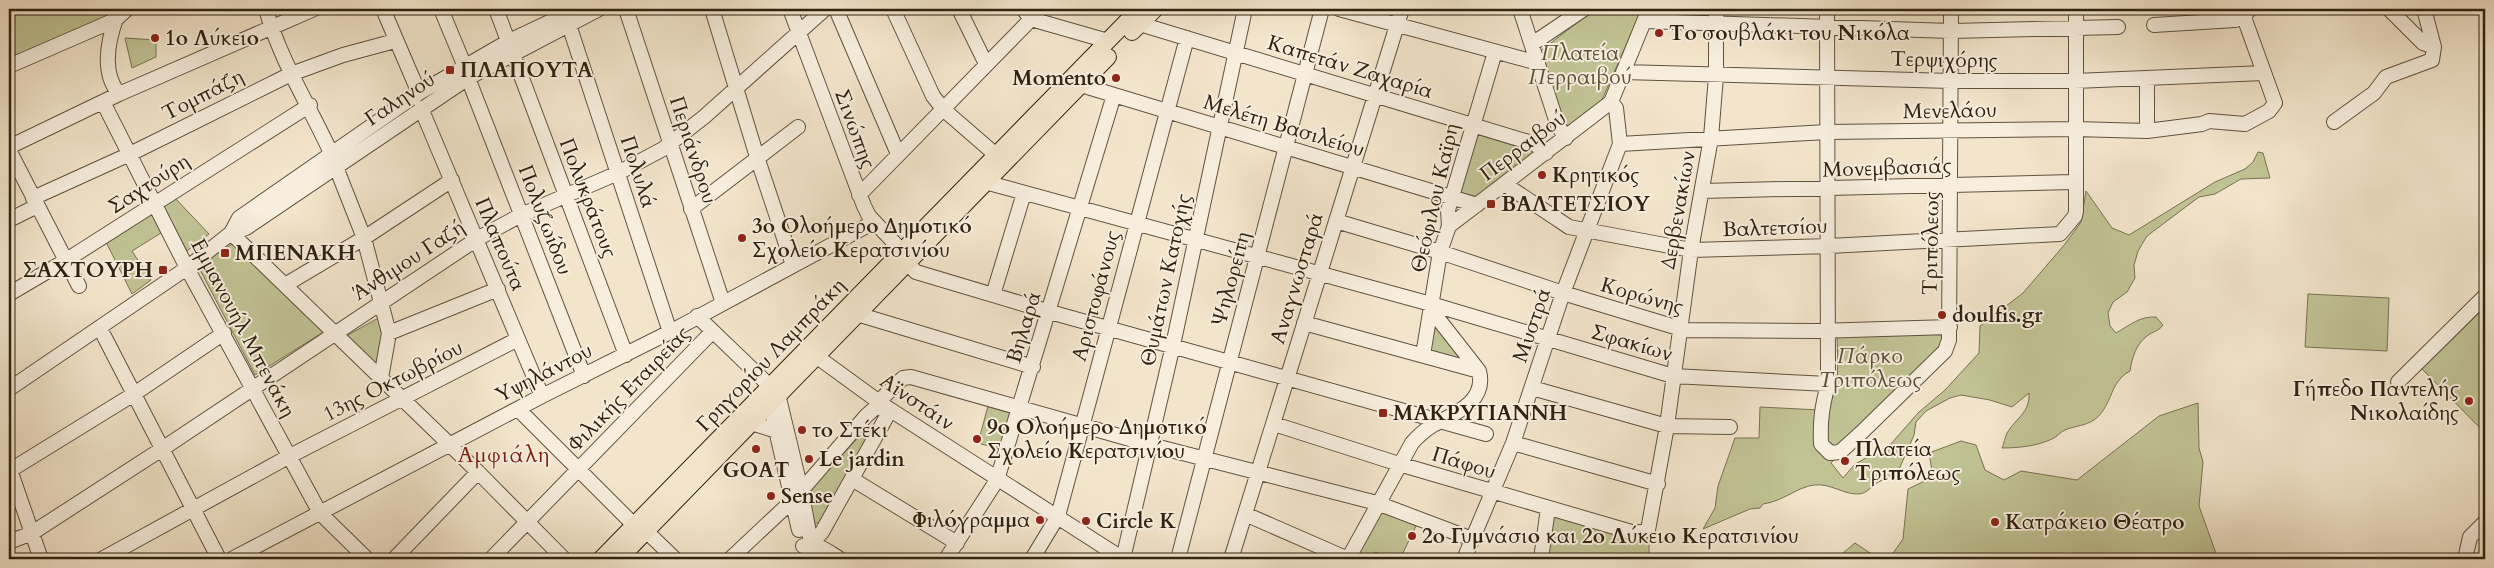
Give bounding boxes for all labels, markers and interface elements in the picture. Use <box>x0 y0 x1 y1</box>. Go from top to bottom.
place label: Το σουβλάκι του Νικόλα <box>1669 19 1910 48</box>
place label: 1o Λύκειο <box>165 24 259 53</box>
marker: Το σουβλάκι του Νικόλα <box>1653 27 1665 39</box>
street label: Καπετάν Ζαχαρία <box>1264 28 1436 106</box>
marker: 1o Λύκειο <box>149 32 161 44</box>
park label: Πλατεία Περραιβού <box>1528 39 1632 92</box>
street label: Τερψιχόρης <box>1890 45 1998 75</box>
place label: ΠΛΑΠΟΥΤΑ <box>460 56 593 85</box>
street label: Τομπάζη <box>157 62 249 128</box>
marker: ΠΛΑΠΟΥΤΑ <box>444 64 456 76</box>
place label: Momento <box>1012 64 1106 93</box>
street label: Γαληνού <box>359 65 441 133</box>
marker: Momento <box>1110 72 1122 84</box>
street label: Σινώπης <box>827 85 883 173</box>
street label: Μελέτη Βασιλείου <box>1200 88 1368 164</box>
street label: Περιάνδρου <box>662 92 724 208</box>
street label: Μενελάου <box>1903 96 1997 126</box>
street label: Περραιβού <box>1474 104 1572 188</box>
street label: Θεόφιλου Καϊρη <box>1404 120 1466 276</box>
street label: Πολυλά <box>613 132 663 212</box>
street label: Πολυκράτους <box>552 134 624 262</box>
street label: Σαχτούρη <box>103 147 195 221</box>
street label: Δερβενακίων <box>1653 149 1703 271</box>
street label: Μονεμβασιάς <box>1822 151 1952 185</box>
street label: Πολυζωίδου <box>511 161 579 279</box>
place label: Κρητικός <box>1552 161 1639 190</box>
marker: Κρητικός <box>1536 169 1548 181</box>
place label: ΒΑΛΤΕΤΣΙΟΥ <box>1501 190 1650 219</box>
street label: Θυμάτων Κατοχής <box>1134 191 1198 369</box>
street label: Τριπόλεως <box>1916 191 1946 295</box>
street label: Πλαπούτα <box>467 193 533 295</box>
marker: ΒΑΛΤΕΤΣΙΟΥ <box>1485 198 1497 210</box>
street label: Αναγνωσταρά <box>1263 208 1331 348</box>
place label: 3ο Ολοήμερο Δημοτικό Σχολείο Κερατσινίου <box>752 212 972 265</box>
street label: Βαλτετσίου <box>1722 212 1828 244</box>
street label: Άνθιμου Γαζή <box>347 213 471 307</box>
street label: Αριστοφάνους <box>1065 227 1127 365</box>
street label: Ψηλορείτη <box>1204 228 1258 330</box>
marker: 3ο Ολοήμερο Δημοτικό Σχολείο Κερατσινίου <box>736 232 748 244</box>
street label: Εμμανουήλ Μπενάκη <box>184 233 302 423</box>
place label: ΜΠΕΝΑΚΗ <box>235 239 356 268</box>
marker: ΜΠΕΝΑΚΗ <box>219 247 231 259</box>
place label: ΣΑΧΤΟΥΡΗ <box>22 256 153 285</box>
marker: ΣΑΧΤΟΥΡΗ <box>157 264 169 276</box>
street label: Κορώνης <box>1597 270 1687 322</box>
street label: Γρηγορίου Λαμπράκη <box>690 272 852 438</box>
street label: Μυστρά <box>1506 284 1558 366</box>
street label: Βηλαρά <box>999 287 1049 367</box>
place label: doulfis.gr <box>1952 301 2043 330</box>
marker: doulfis.gr <box>1936 309 1948 321</box>
street label: Σφακίων <box>1588 318 1676 368</box>
street label: Φιλικής Εταιρείας <box>561 320 697 458</box>
street label: 13ης Οκτωβρίου <box>318 333 468 429</box>
street label: Υψηλάντου <box>490 336 598 410</box>
park label: Πάρκο Τριπόλεως <box>1819 342 1921 395</box>
street label: Αϊνστάιν <box>874 367 960 437</box>
place label: Γήπεδο Παντελής Νικολαίδης <box>2293 375 2459 428</box>
marker: Γήπεδο Παντελής Νικολαίδης <box>2463 395 2475 407</box>
place label: ΜΑΚΡΥΓΙΑΝΝΗ <box>1393 399 1567 428</box>
marker: ΜΑΚΡΥΓΙΑΝΝΗ <box>1377 407 1389 419</box>
place label: 9ο Ολοήμερο Δημοτικό Σχολείο Κερατσινίου <box>987 413 1207 466</box>
place label: το Στέκι <box>812 416 888 445</box>
marker: το Στέκι <box>796 424 808 436</box>
marker: 9ο Ολοήμερο Δημοτικό Σχολείο Κερατσινίου <box>971 433 983 445</box>
place label: Πλατεία Τριπόλεως <box>1855 435 1960 488</box>
district label: Αμφιάλη <box>458 440 550 470</box>
street label: Πάφου <box>1429 440 1499 486</box>
marker: GOAT <box>750 443 762 455</box>
place label: Le jardin <box>819 445 905 474</box>
marker: Le jardin <box>803 453 815 465</box>
marker: Πλατεία Τριπόλεως <box>1839 455 1851 467</box>
place label: GOAT <box>722 456 790 485</box>
place label: Sense <box>781 482 833 511</box>
marker: Sense <box>765 490 777 502</box>
place label: Φιλόγραμμα <box>912 506 1030 535</box>
place label: Circle K <box>1096 507 1176 536</box>
place label: Κατράκειο Θέατρο <box>2005 508 2185 537</box>
marker: Φιλόγραμμα <box>1034 514 1046 526</box>
marker: Circle K <box>1080 515 1092 527</box>
marker: Κατράκειο Θέατρο <box>1989 516 2001 528</box>
place label: 2ο Γυμνάσιο και 2ο Λύκειο Κερατσινίου <box>1422 522 1799 551</box>
marker: 2ο Γυμνάσιο και 2ο Λύκειο Κερατσινίου <box>1406 530 1418 542</box>

